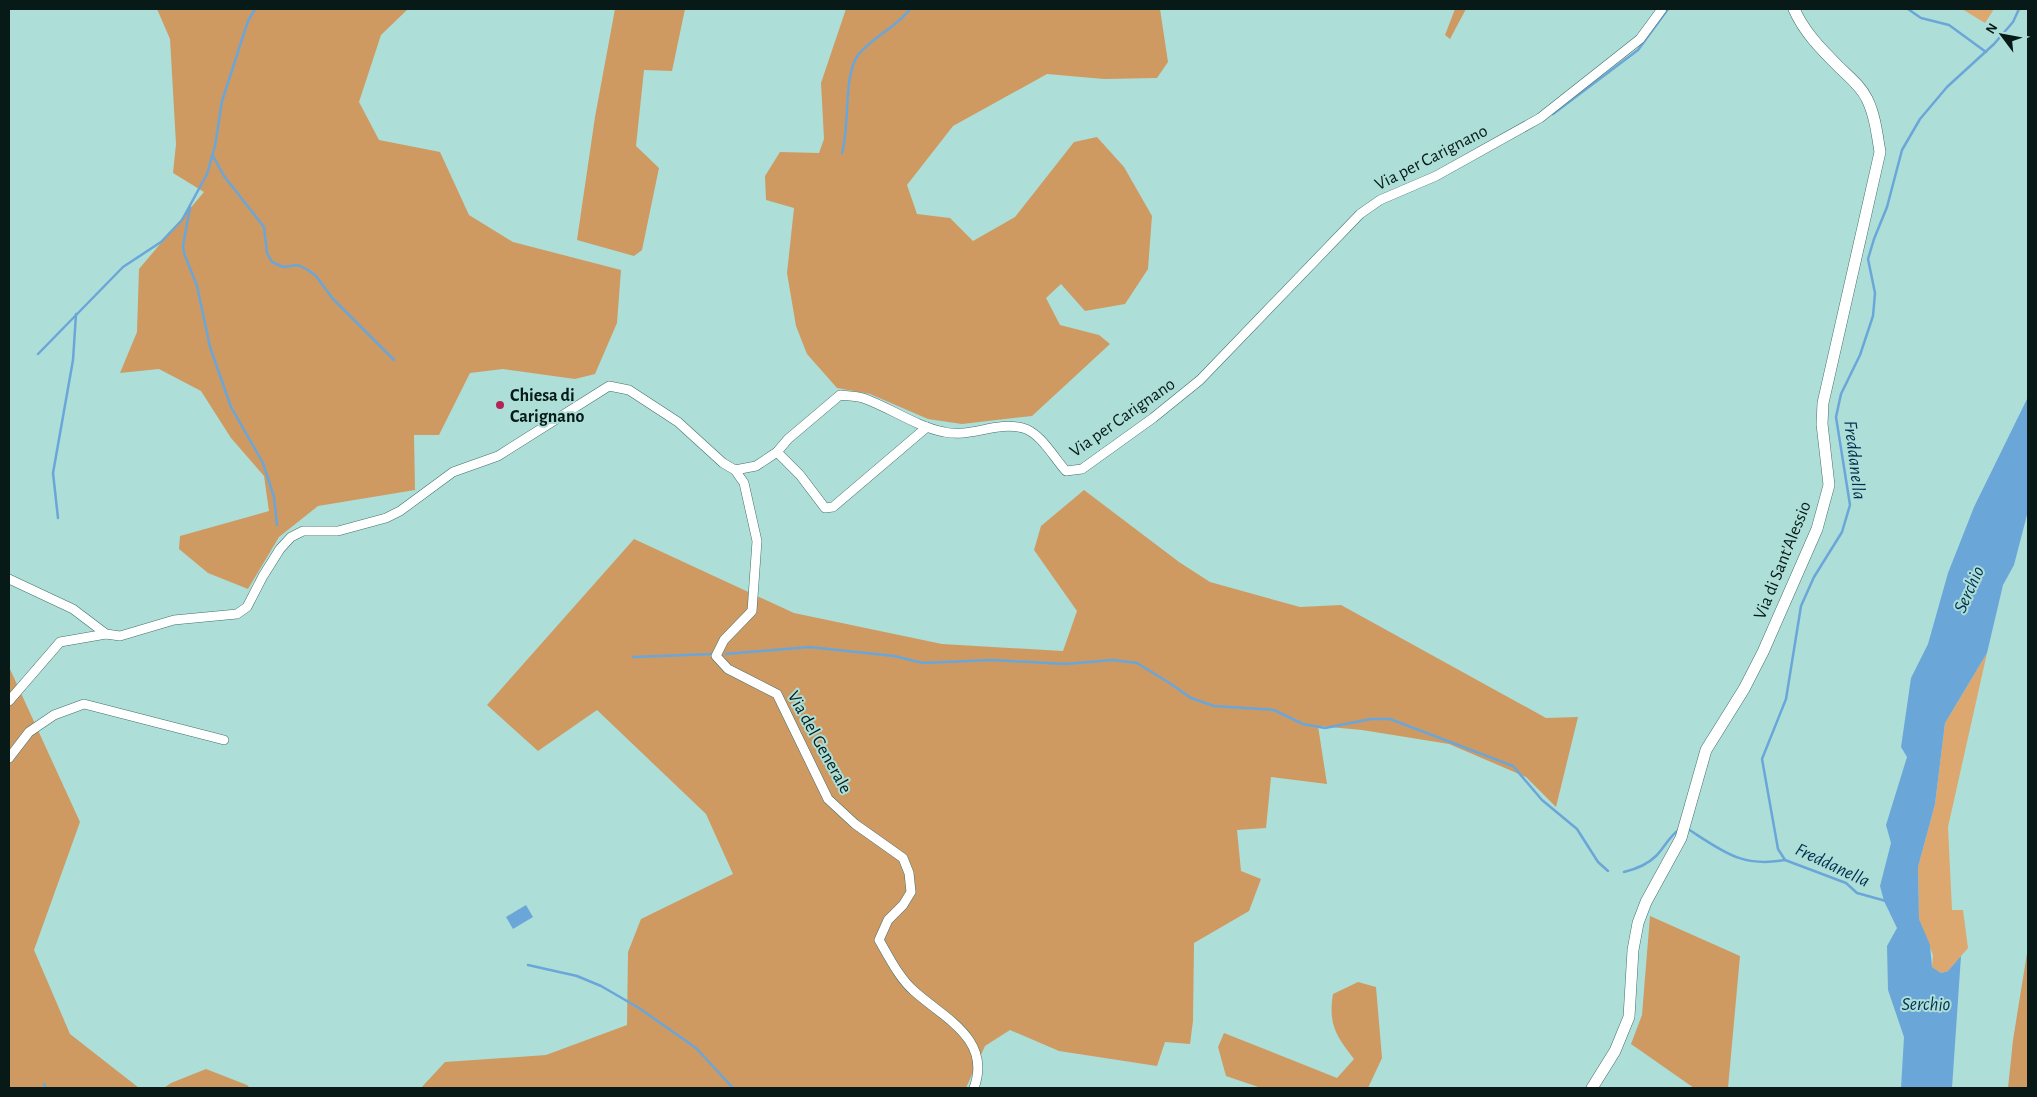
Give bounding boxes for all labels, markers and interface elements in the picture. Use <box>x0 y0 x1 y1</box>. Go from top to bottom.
north arrow <box>1977 10 2027 60</box>
text: N <box>1983 21 2000 36</box>
street label: Via per Carignano <box>1372 122 1491 194</box>
street label: Via per Carignano <box>1067 375 1179 461</box>
place label: Chiesa di Carignano <box>510 387 584 426</box>
marker: Chiesa di Carignano <box>494 399 506 411</box>
water label: Freddanella <box>1840 419 1869 501</box>
street label: Via di Sant'Alessio <box>1751 499 1815 622</box>
water label: Serchio <box>1951 563 1988 616</box>
street label: Via del Generale <box>784 688 855 797</box>
water label: Freddanella <box>1792 840 1872 891</box>
water label: Serchio <box>1902 995 1951 1014</box>

